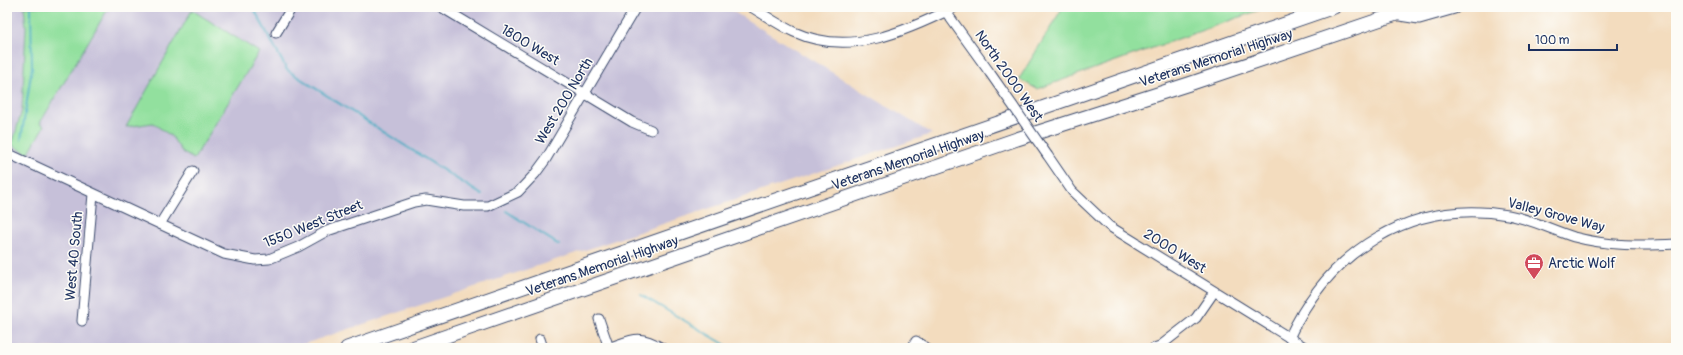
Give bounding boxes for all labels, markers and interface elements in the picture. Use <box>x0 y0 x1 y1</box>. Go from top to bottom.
street label: 1800 West <box>498 21 563 69</box>
street label: Veterans Memorial Highway <box>1137 25 1295 91</box>
scale bar <box>1529 26 1617 52</box>
street label: North 2000 West <box>971 27 1047 125</box>
text: 100 m <box>1535 33 1570 48</box>
street label: West 200 North <box>531 55 597 147</box>
street label: Veterans Memorial Highway <box>830 126 986 194</box>
street label: Valley Grove Way <box>1506 194 1606 236</box>
street label: 1550 West Street <box>261 196 365 252</box>
street label: West 40 South <box>62 211 86 301</box>
street label: 2000 West <box>1141 225 1210 277</box>
street label: Veterans Memorial Highway <box>524 232 680 300</box>
office icon: Arctic Wolf <box>1523 252 1545 280</box>
place label: Arctic Wolf <box>1548 255 1616 272</box>

